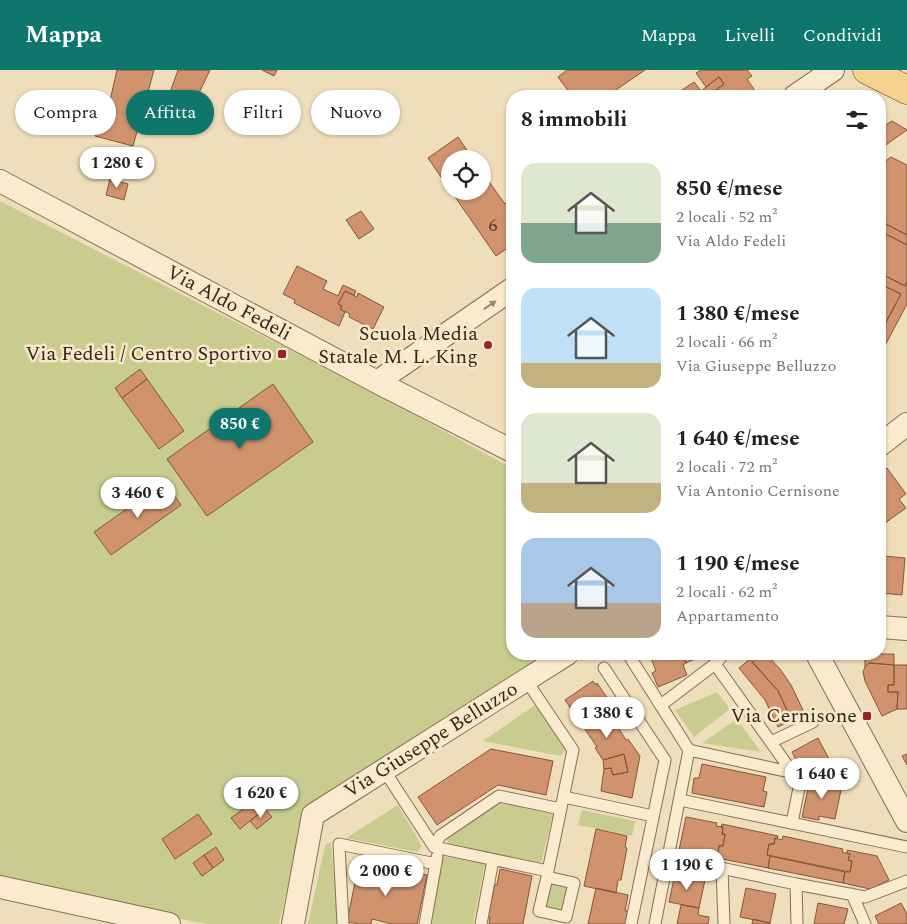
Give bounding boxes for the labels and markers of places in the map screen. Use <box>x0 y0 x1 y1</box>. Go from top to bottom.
pin: 1 280 € <box>71 146 163 189</box>
place label: Scuola Media Statale M. L. King <box>318 319 478 372</box>
place label: Via Fedeli / Centro Sportivo <box>25 339 272 369</box>
marker: Scuola Media Statale M. L. King <box>482 339 494 351</box>
marker: Via Fedeli / Centro Sportivo <box>276 348 288 360</box>
pin: 850 € <box>205 408 275 450</box>
pin: 3 460 € <box>92 476 184 519</box>
pin: 1 380 € <box>561 696 653 739</box>
place label: Via Cernisone <box>730 701 857 731</box>
marker: Via Cernisone <box>861 710 873 722</box>
pin: 1 640 € <box>776 758 868 800</box>
pin: 1 620 € <box>215 776 307 819</box>
pin: 1 190 € <box>641 848 733 891</box>
pin: 2 000 € <box>340 854 432 897</box>

